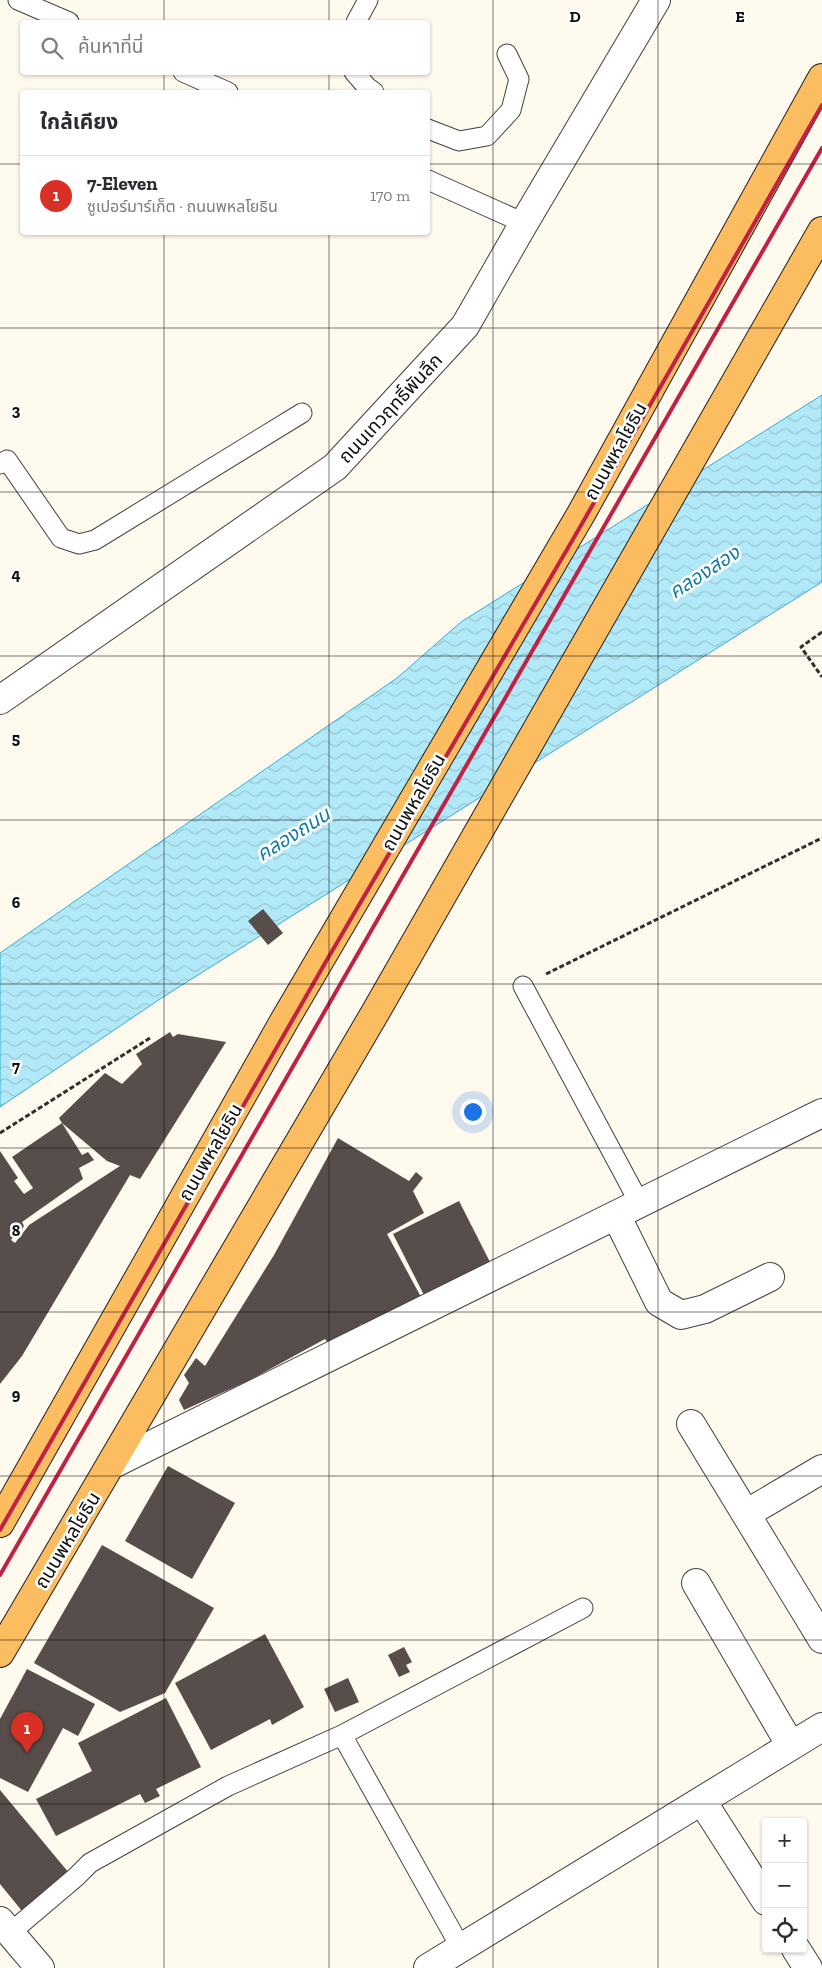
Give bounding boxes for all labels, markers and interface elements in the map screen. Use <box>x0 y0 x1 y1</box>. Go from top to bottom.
text: D <box>569 7 581 26</box>
text: E <box>735 7 745 26</box>
search box <box>20 20 430 75</box>
icon: search <box>38 34 66 62</box>
text: ค้นหาที่นี่ <box>78 35 143 58</box>
text: ใกล้เคียง <box>40 109 118 134</box>
text: 7-Eleven <box>87 172 158 195</box>
text: 1 <box>53 186 59 205</box>
text: 170 m <box>370 186 410 205</box>
text: ซูเปอร์มาร์เก็ต · ถนนพหลโยธิน <box>87 197 278 216</box>
street label: ถนนเทวฤทธิ์พันลึก <box>334 349 447 468</box>
street label: ถนนพหลโยธิน <box>579 398 652 504</box>
text: 3 <box>12 401 21 420</box>
water label: คลองสอง <box>664 540 745 604</box>
text: 4 <box>11 565 21 584</box>
text: 5 <box>12 729 20 748</box>
street label: ถนนพหลโยธิน <box>376 750 451 855</box>
water label: คลองถนน <box>252 801 336 866</box>
text: 6 <box>12 893 21 912</box>
text: 7 <box>12 1057 20 1076</box>
your location <box>460 1099 486 1125</box>
street label: ถนนพหลโยธิน <box>173 1100 248 1205</box>
text: 8 <box>12 1221 21 1240</box>
text: 9 <box>12 1385 21 1404</box>
street label: ถนนพหลโยธิน <box>30 1488 105 1593</box>
pin: 1 <box>11 1712 43 1753</box>
map controls <box>762 1818 807 1953</box>
button: + <box>762 1818 807 1863</box>
button: − <box>762 1863 807 1908</box>
button: locate <box>762 1908 807 1953</box>

